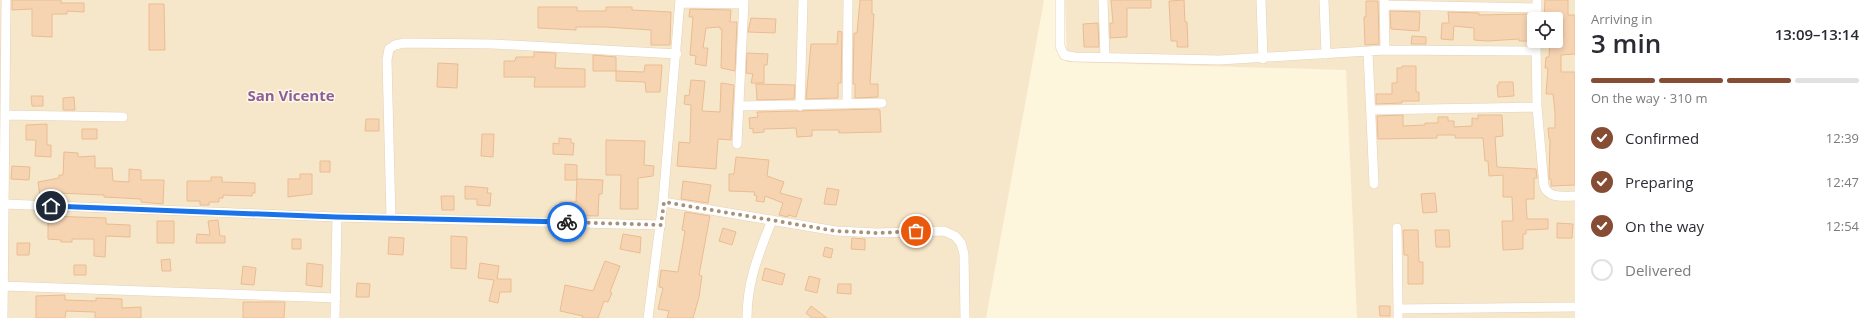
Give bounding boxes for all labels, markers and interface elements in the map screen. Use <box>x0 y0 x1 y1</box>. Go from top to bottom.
text: Arriving in <box>1591 10 1653 28</box>
map controls <box>1527 12 1563 48</box>
button: locate <box>1527 12 1563 48</box>
text: 13:09–13:14 <box>1775 24 1859 44</box>
text: 3 min <box>1591 25 1661 61</box>
district label: San Vicente <box>247 85 335 105</box>
text: On the way · 310 m <box>1591 89 1707 107</box>
icon: check <box>1591 127 1613 149</box>
text: Confirmed <box>1625 128 1699 148</box>
text: 12:39 <box>1826 129 1859 147</box>
icon: check <box>1591 171 1613 193</box>
text: Preparing <box>1625 172 1693 192</box>
text: 12:47 <box>1826 173 1859 191</box>
pin <box>34 189 68 223</box>
icon: home <box>40 195 62 217</box>
courier <box>547 202 587 242</box>
icon: bike <box>556 211 578 233</box>
pin <box>899 214 933 248</box>
icon: check <box>1591 215 1613 237</box>
text: On the way <box>1625 216 1704 236</box>
text: 12:54 <box>1826 217 1859 235</box>
icon: bag <box>905 220 927 242</box>
text: Delivered <box>1625 260 1692 280</box>

